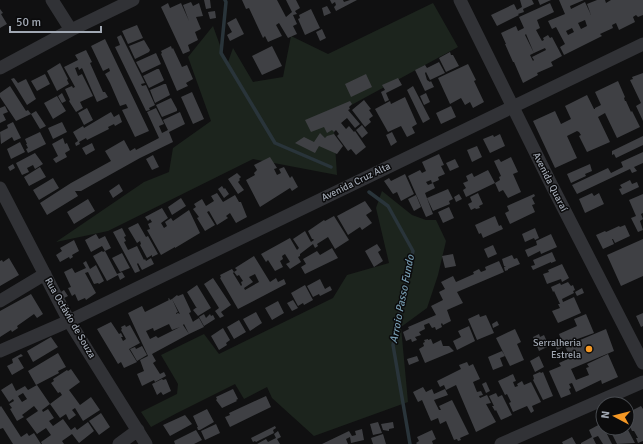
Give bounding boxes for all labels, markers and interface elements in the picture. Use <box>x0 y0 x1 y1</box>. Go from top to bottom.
scale bar <box>10 8 101 34</box>
text: 50 m <box>16 15 41 30</box>
street label: Avenida Quaraí <box>530 151 570 214</box>
street label: Avenida Cruz Alta <box>320 160 392 204</box>
water label: Arroio Passo Fundo <box>387 252 417 344</box>
street label: Rua Octávio de Souza <box>42 276 98 360</box>
place label: Serralheria Estrela <box>533 337 581 361</box>
marker: Serralheria Estrela <box>584 344 594 354</box>
north arrow <box>595 396 635 436</box>
text: N <box>599 410 612 419</box>

